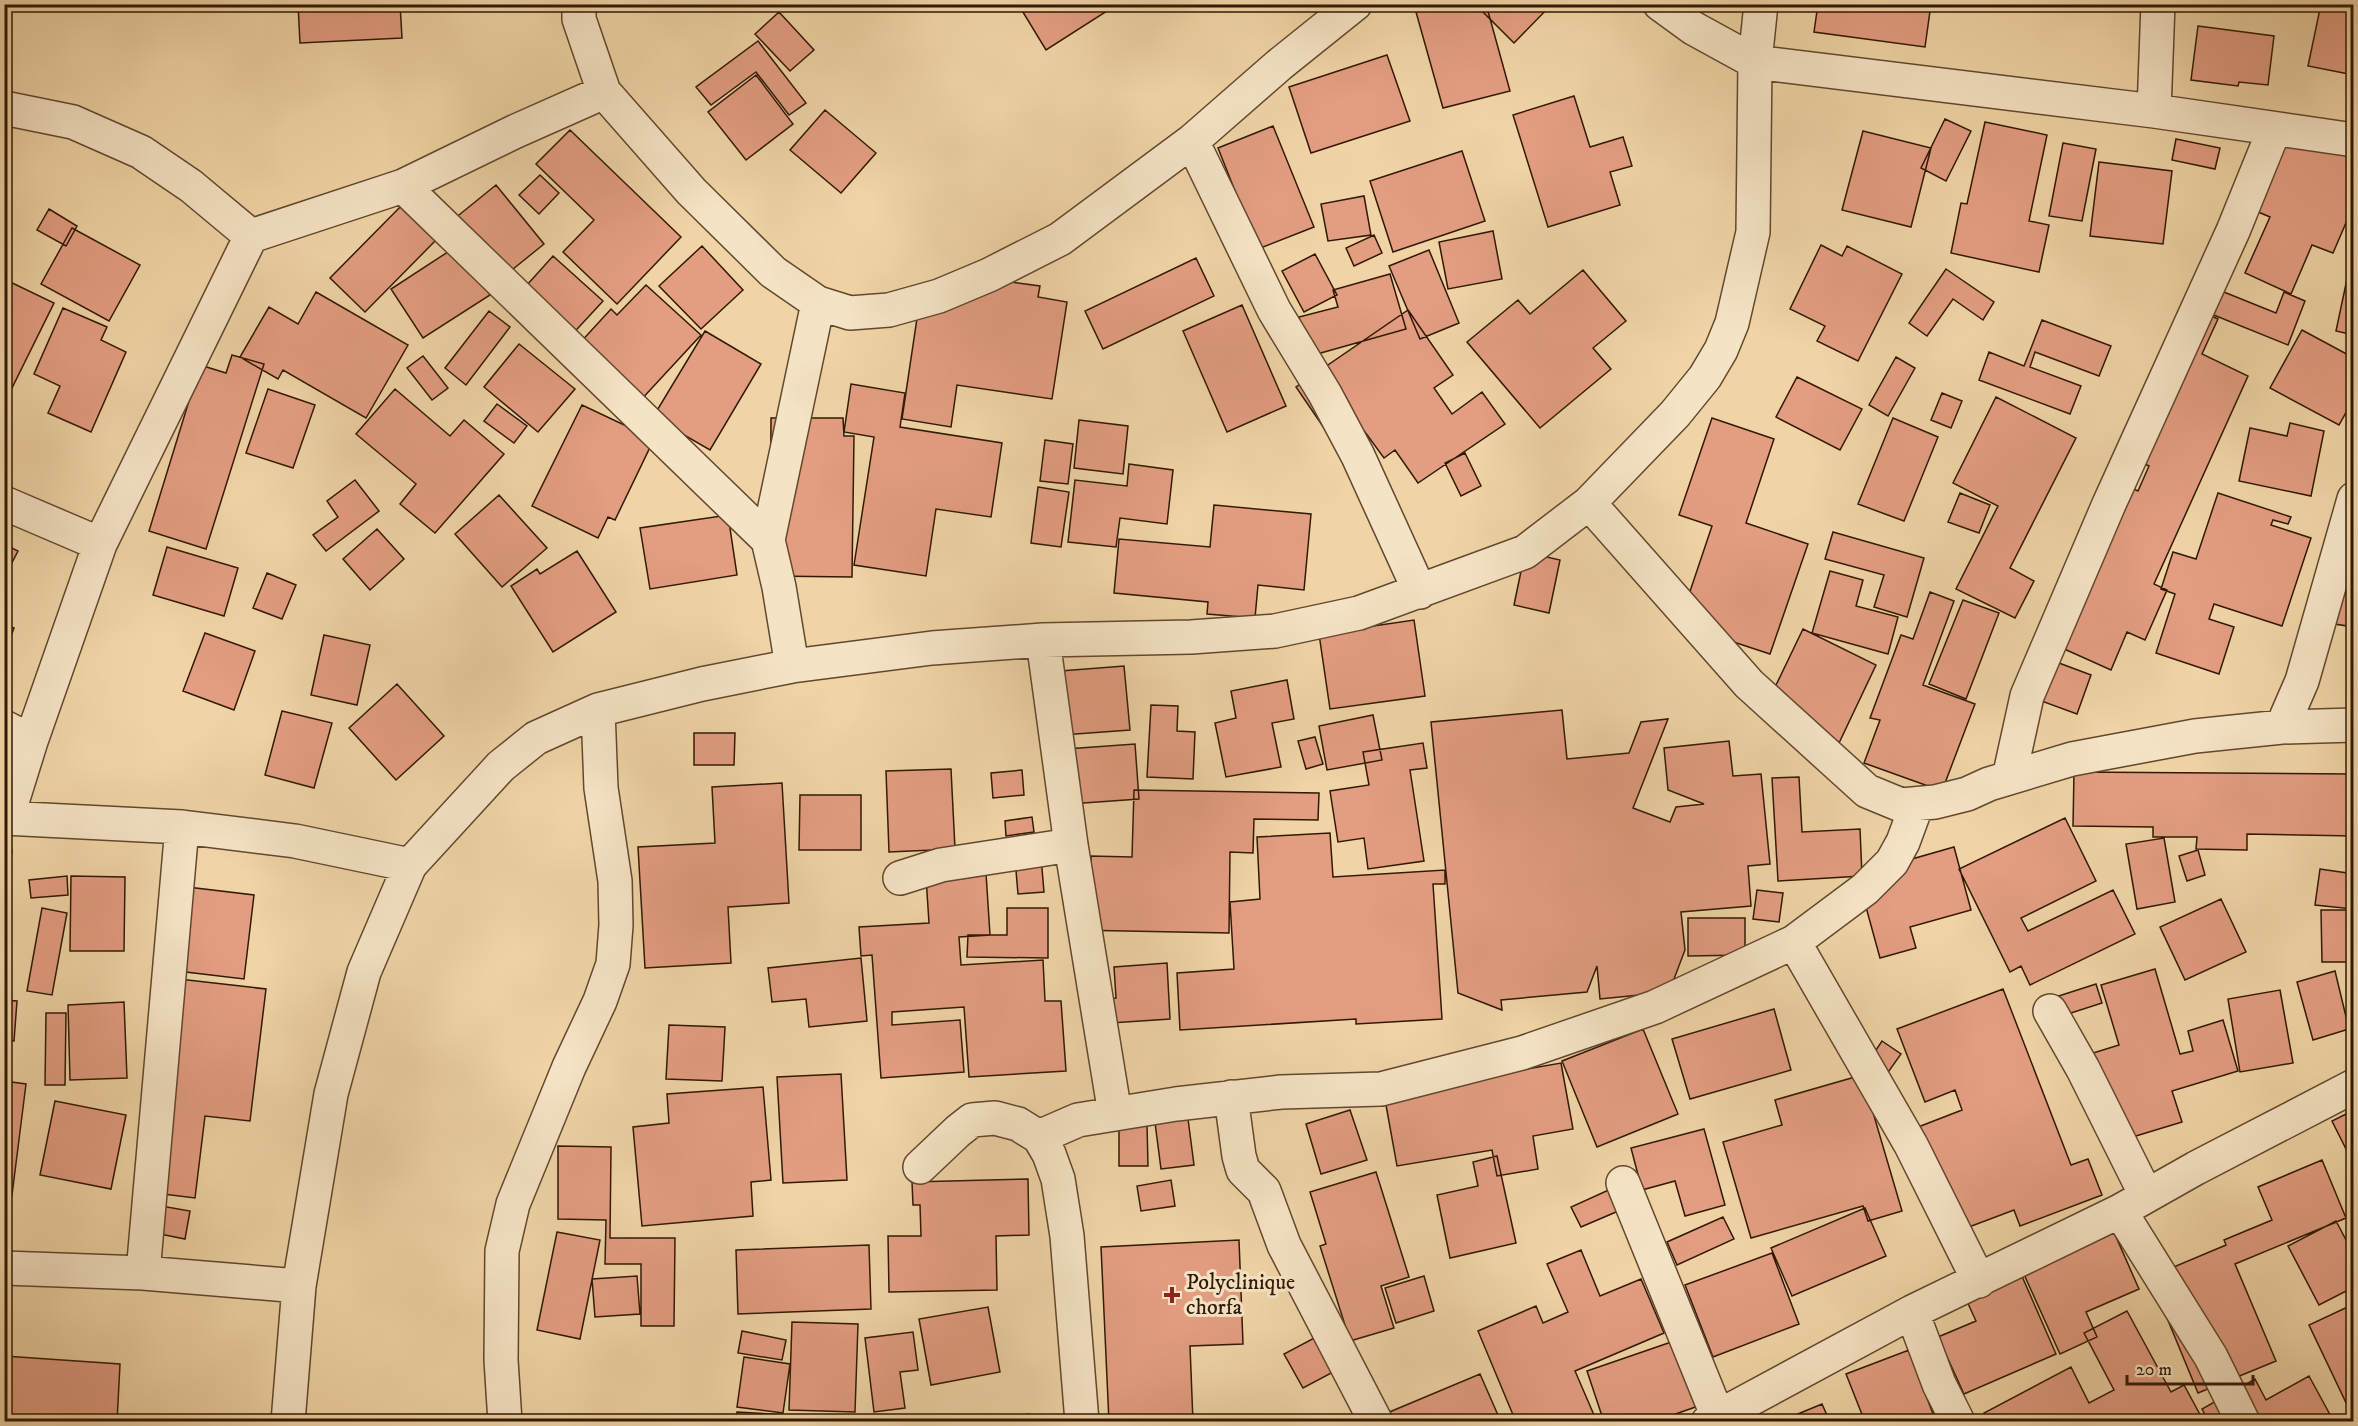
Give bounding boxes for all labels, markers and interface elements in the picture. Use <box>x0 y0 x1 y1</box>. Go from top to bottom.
place label: Polyclinique chorfa <box>1186 1269 1295 1321</box>
marker: Polyclinique chorfa <box>1163 1286 1181 1304</box>
scale bar <box>2127 1348 2253 1386</box>
text: 20 m <box>2136 1359 2172 1381</box>

